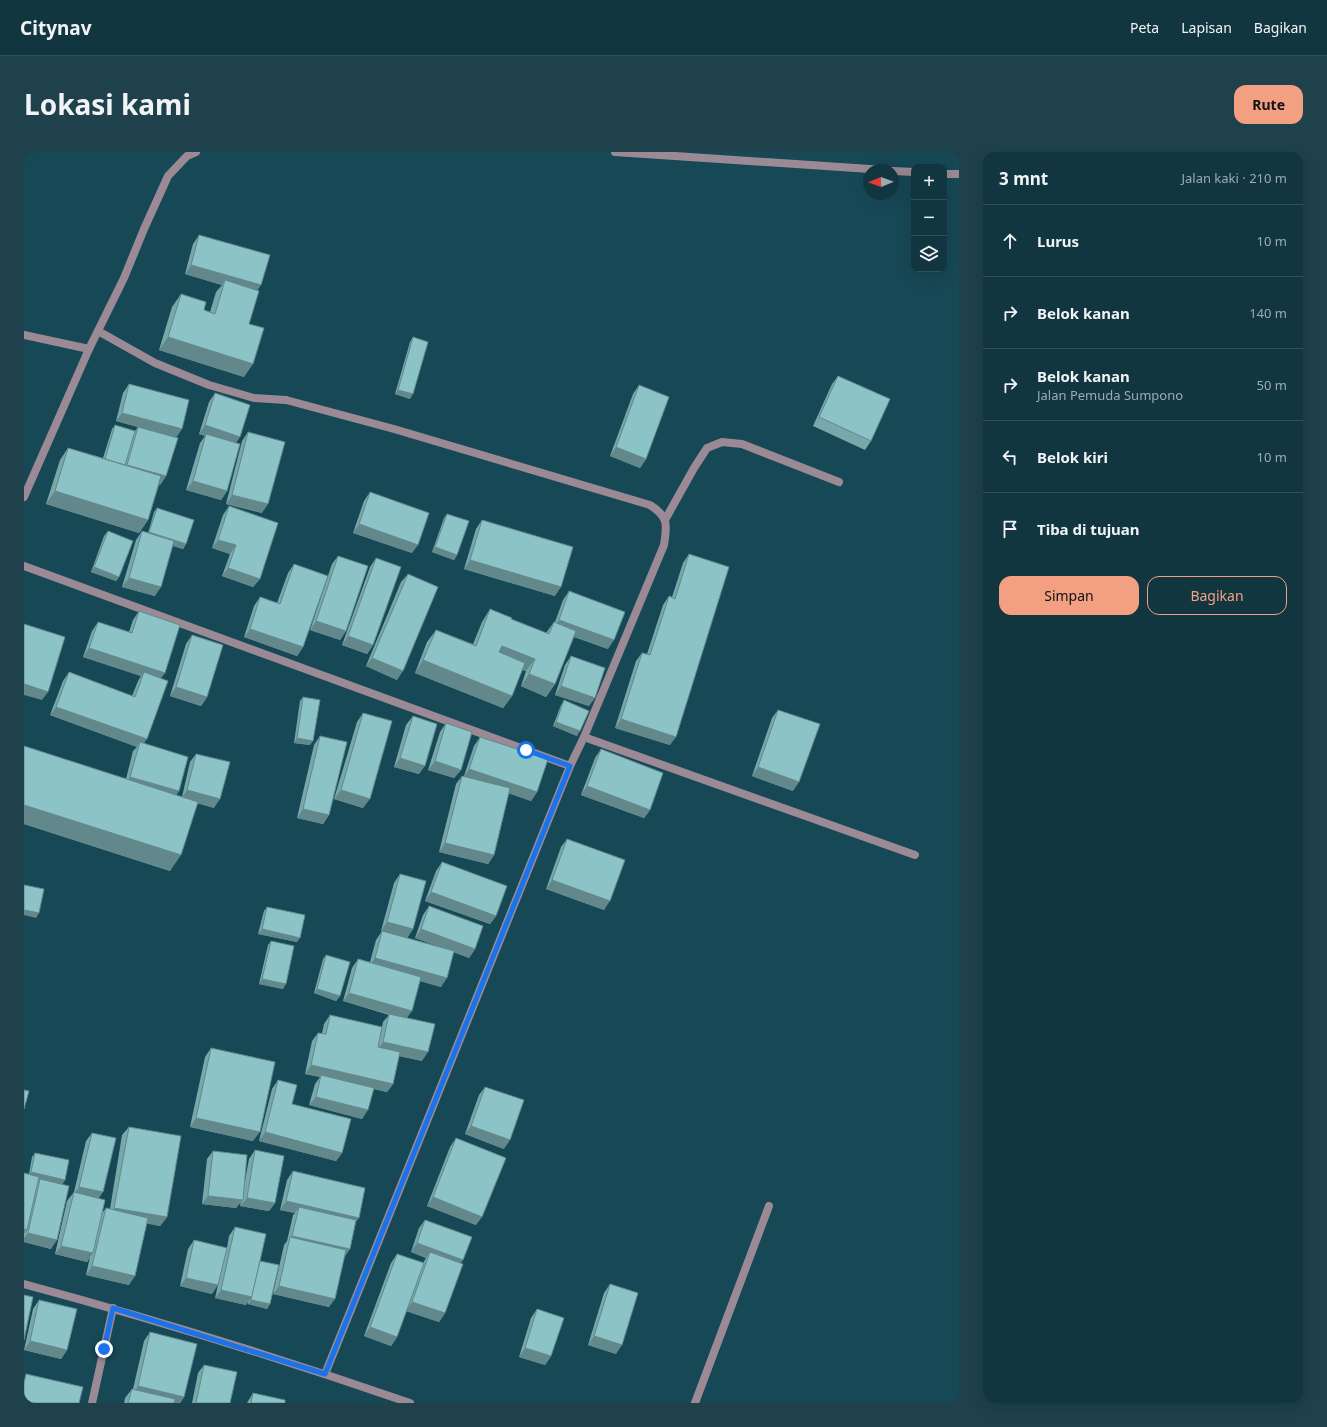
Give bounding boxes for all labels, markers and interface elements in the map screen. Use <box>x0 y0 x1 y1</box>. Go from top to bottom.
text: Citynav <box>20 15 92 41</box>
text: Peta <box>1130 18 1159 37</box>
text: Lapisan <box>1181 18 1232 37</box>
text: Bagikan <box>1254 18 1307 37</box>
text: Lokasi kami <box>24 85 191 123</box>
button: Rute <box>1234 85 1303 124</box>
north arrow <box>863 164 899 200</box>
map controls <box>911 164 947 272</box>
button: + <box>911 164 947 200</box>
text: 3 mnt <box>999 167 1048 190</box>
text: Jalan kaki · 210 m <box>1181 169 1287 187</box>
button: − <box>911 200 947 236</box>
icon: ahead <box>999 230 1021 252</box>
text: Lurus <box>1037 231 1079 251</box>
text: 10 m <box>1257 232 1287 250</box>
button: layers <box>911 236 947 272</box>
icon: right <box>999 302 1021 324</box>
text: Belok kanan <box>1037 303 1130 323</box>
text: 140 m <box>1249 304 1287 322</box>
text: Belok kanan <box>1037 366 1130 386</box>
icon: right <box>999 374 1021 396</box>
text: 50 m <box>1257 376 1287 394</box>
text: Jalan Pemuda Sumpono <box>1037 386 1183 404</box>
icon: left <box>999 446 1021 468</box>
text: Belok kiri <box>1037 447 1108 467</box>
text: 10 m <box>1257 448 1287 466</box>
icon: arrive <box>999 518 1021 540</box>
text: Tiba di tujuan <box>1037 519 1140 539</box>
button: Simpan <box>999 576 1139 615</box>
button: Bagikan <box>1147 576 1287 615</box>
route start <box>517 741 535 759</box>
route end <box>95 1340 113 1358</box>

